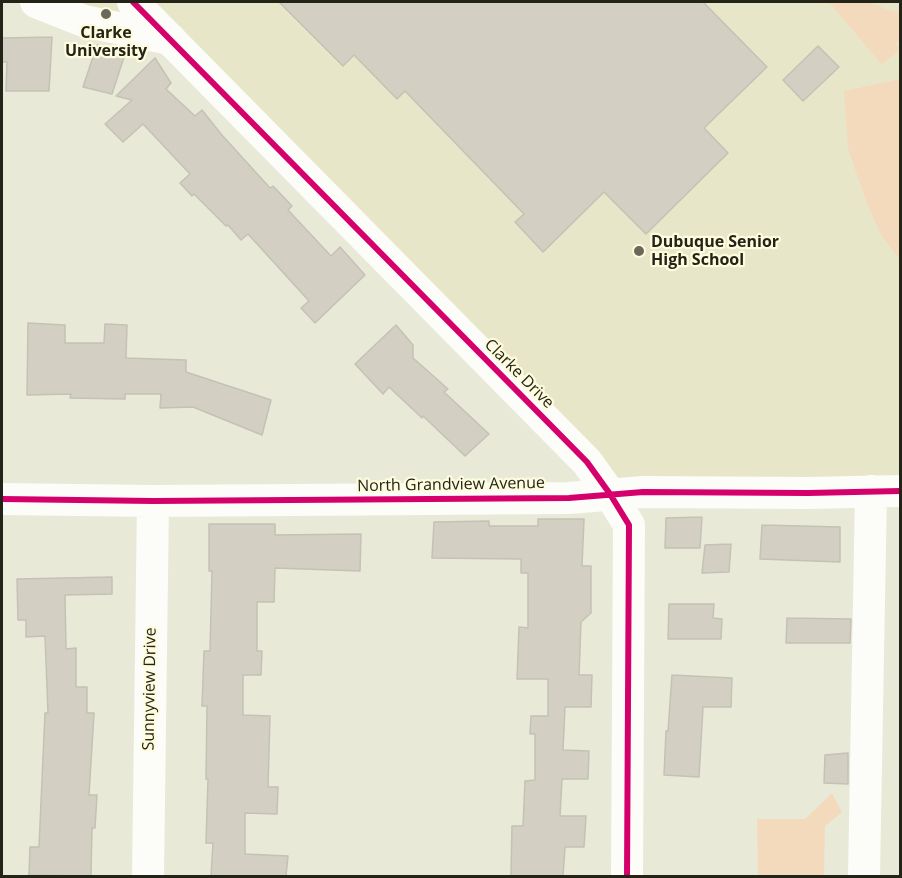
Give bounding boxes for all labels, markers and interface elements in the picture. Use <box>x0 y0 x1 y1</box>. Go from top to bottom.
marker: Clarke University <box>99 7 113 21</box>
place label: Clarke University <box>65 23 147 61</box>
place label: Dubuque Senior High School <box>651 232 779 270</box>
marker: Dubuque Senior High School <box>632 244 646 258</box>
street label: Clarke Drive <box>480 335 558 413</box>
street label: North Grandview Avenue <box>357 474 545 496</box>
street label: Sunnyview Drive <box>139 627 161 751</box>

